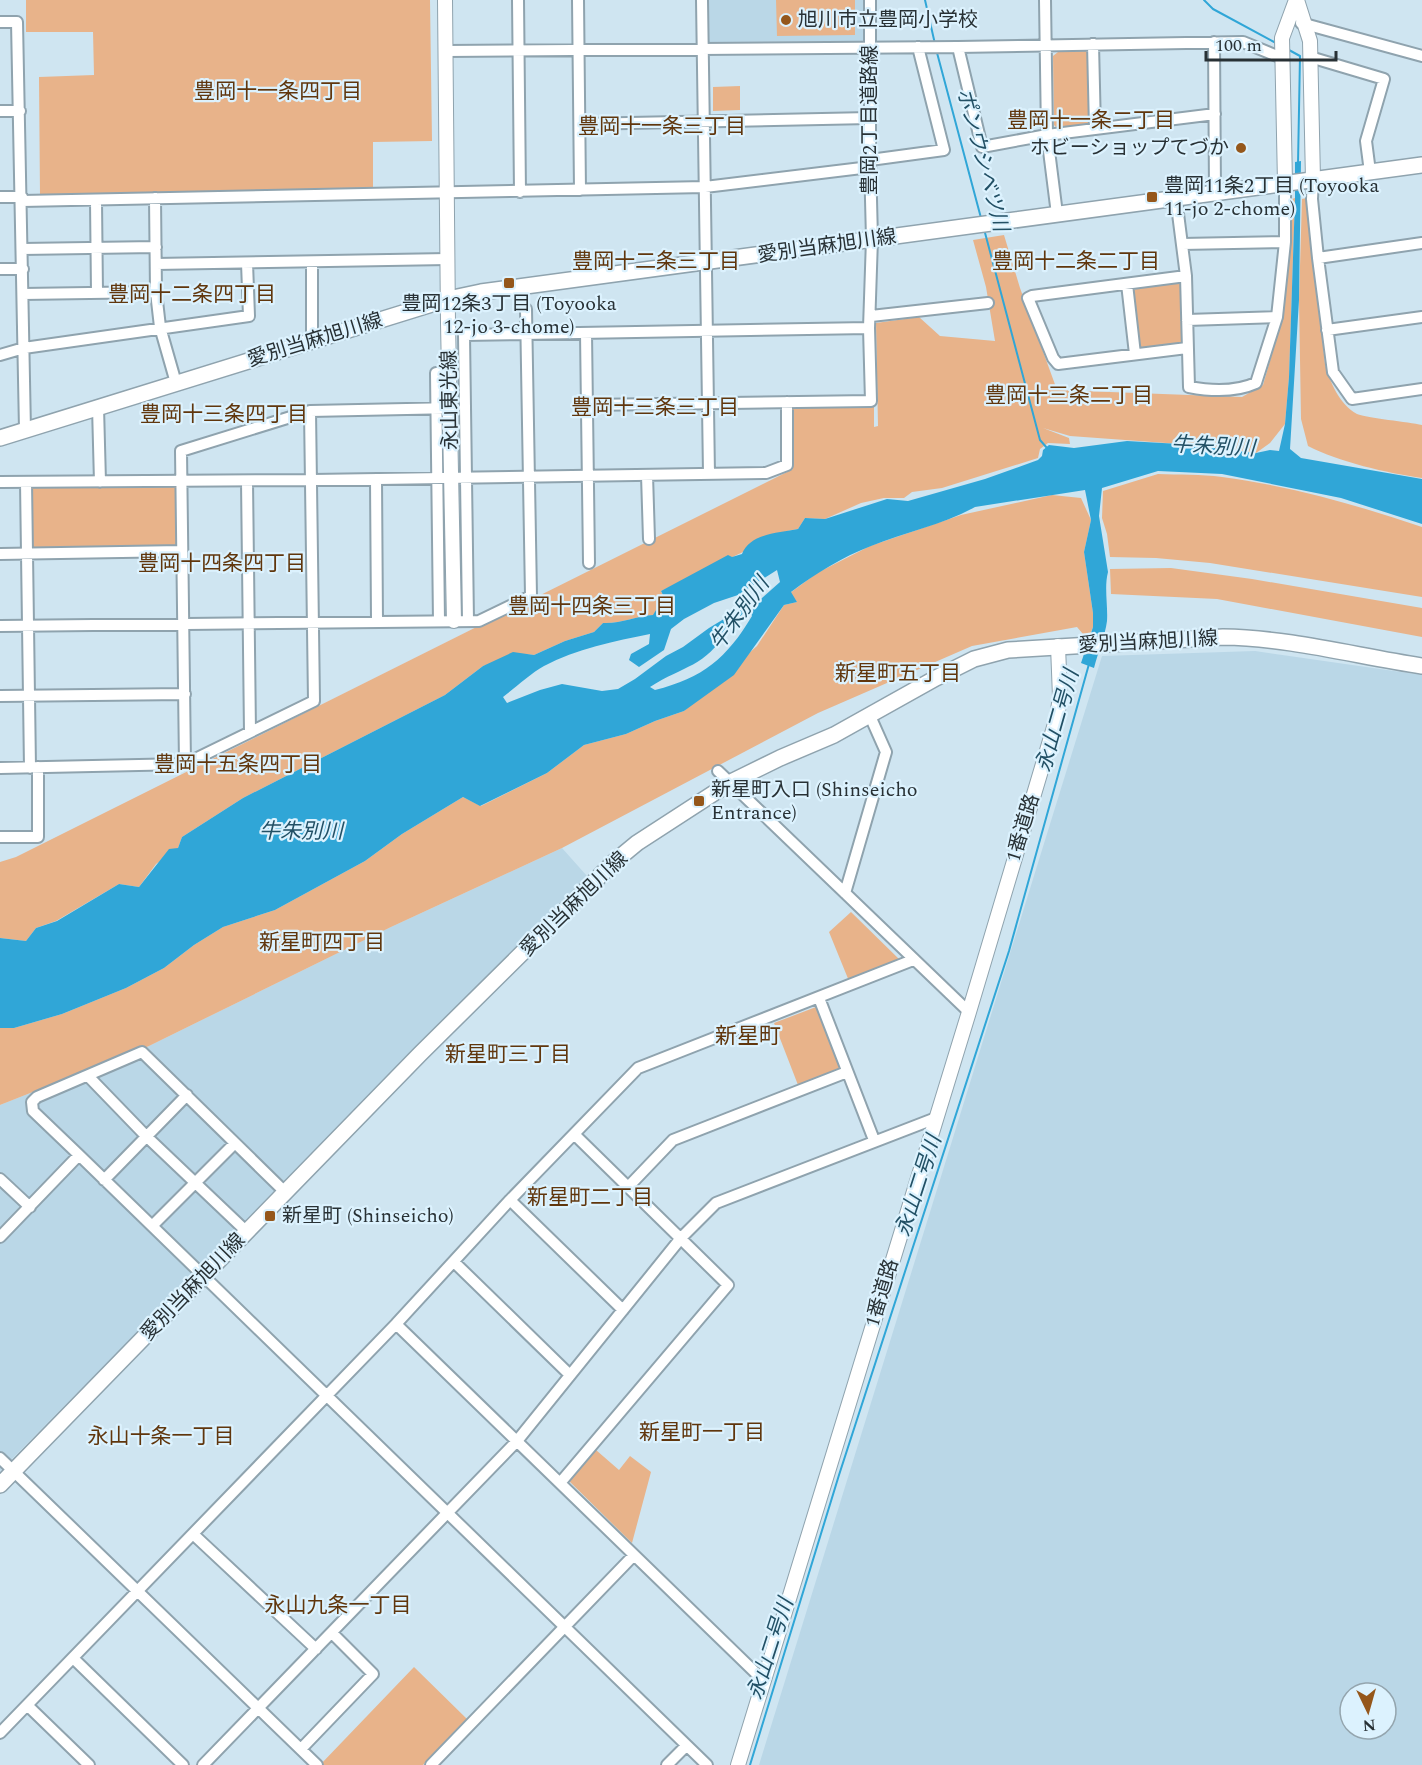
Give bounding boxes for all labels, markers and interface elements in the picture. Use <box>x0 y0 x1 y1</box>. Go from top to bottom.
place label: 旭川市立豊岡小学校 <box>798 5 978 35</box>
marker: 旭川市立豊岡小学校 <box>779 13 793 27</box>
scale bar <box>1206 24 1336 62</box>
text: 100 m <box>1215 32 1262 59</box>
street label: 豊岡2丁目道路線 <box>855 45 885 195</box>
district label: 豊岡十一条四丁目 <box>194 76 362 108</box>
water label: ポンウシベツ川 <box>948 85 1017 237</box>
district label: 豊岡十一条二丁目 <box>1007 105 1175 137</box>
district label: 豊岡十一条三丁目 <box>578 111 746 143</box>
place label: ホビーショップてづか <box>1030 133 1229 163</box>
marker: ホビーショップてづか <box>1234 141 1248 155</box>
place label: 豊岡11条2丁目 (Toyooka 11-jo 2-chome) <box>1164 171 1379 224</box>
marker: 豊岡11条2丁目 (Toyooka 11-jo 2-chome) <box>1145 190 1159 204</box>
street label: 愛別当麻旭川線 <box>756 221 898 271</box>
district label: 豊岡十二条三丁目 <box>572 246 740 278</box>
district label: 豊岡十二条二丁目 <box>992 246 1160 278</box>
marker: 豊岡12条3丁目 (Toyooka 12-jo 3-chome) <box>502 276 516 290</box>
district label: 豊岡十二条四丁目 <box>108 279 276 311</box>
place label: 豊岡12条3丁目 (Toyooka 12-jo 3-chome) <box>401 289 617 342</box>
street label: 愛別当麻旭川線 <box>244 305 386 375</box>
street label: 永山東光線 <box>434 350 466 450</box>
district label: 豊岡十三条二丁目 <box>985 380 1153 412</box>
district label: 豊岡十三条三丁目 <box>571 392 739 424</box>
district label: 豊岡十三条四丁目 <box>140 399 308 431</box>
water label: 牛朱別川 <box>1170 429 1258 465</box>
district label: 豊岡十四条四丁目 <box>138 548 306 580</box>
water label: 牛朱別川 <box>702 569 779 657</box>
district label: 豊岡十四条三丁目 <box>508 591 676 623</box>
street label: 愛別当麻旭川線 <box>1077 623 1219 661</box>
district label: 新星町五丁目 <box>835 658 961 690</box>
water label: 永山二号川 <box>1028 664 1088 776</box>
district label: 豊岡十五条四丁目 <box>154 749 322 781</box>
place label: 新星町入口 (Shinseicho Entrance) <box>711 775 918 828</box>
street label: 1番道路 <box>998 790 1048 866</box>
marker: 新星町入口 (Shinseicho Entrance) <box>692 794 706 808</box>
water label: 牛朱別川 <box>259 816 345 848</box>
street label: 愛別当麻旭川線 <box>513 845 635 963</box>
district label: 新星町四丁目 <box>259 927 385 959</box>
district label: 新星町 <box>715 1020 781 1053</box>
district label: 新星町三丁目 <box>445 1039 571 1071</box>
water label: 永山二号川 <box>888 1129 951 1241</box>
district label: 新星町二丁目 <box>527 1182 653 1214</box>
place label: 新星町 (Shinseicho) <box>282 1201 454 1231</box>
marker: 新星町 (Shinseicho) <box>263 1209 277 1223</box>
street label: 愛別当麻旭川線 <box>134 1226 252 1348</box>
street label: 1番道路 <box>857 1255 907 1331</box>
district label: 新星町一丁目 <box>639 1417 765 1449</box>
district label: 永山十条一丁目 <box>88 1421 235 1453</box>
district label: 永山九条一丁目 <box>265 1590 412 1622</box>
water label: 永山二号川 <box>740 1592 803 1704</box>
north arrow <box>1338 1681 1398 1741</box>
text: N <box>1362 1712 1377 1737</box>

